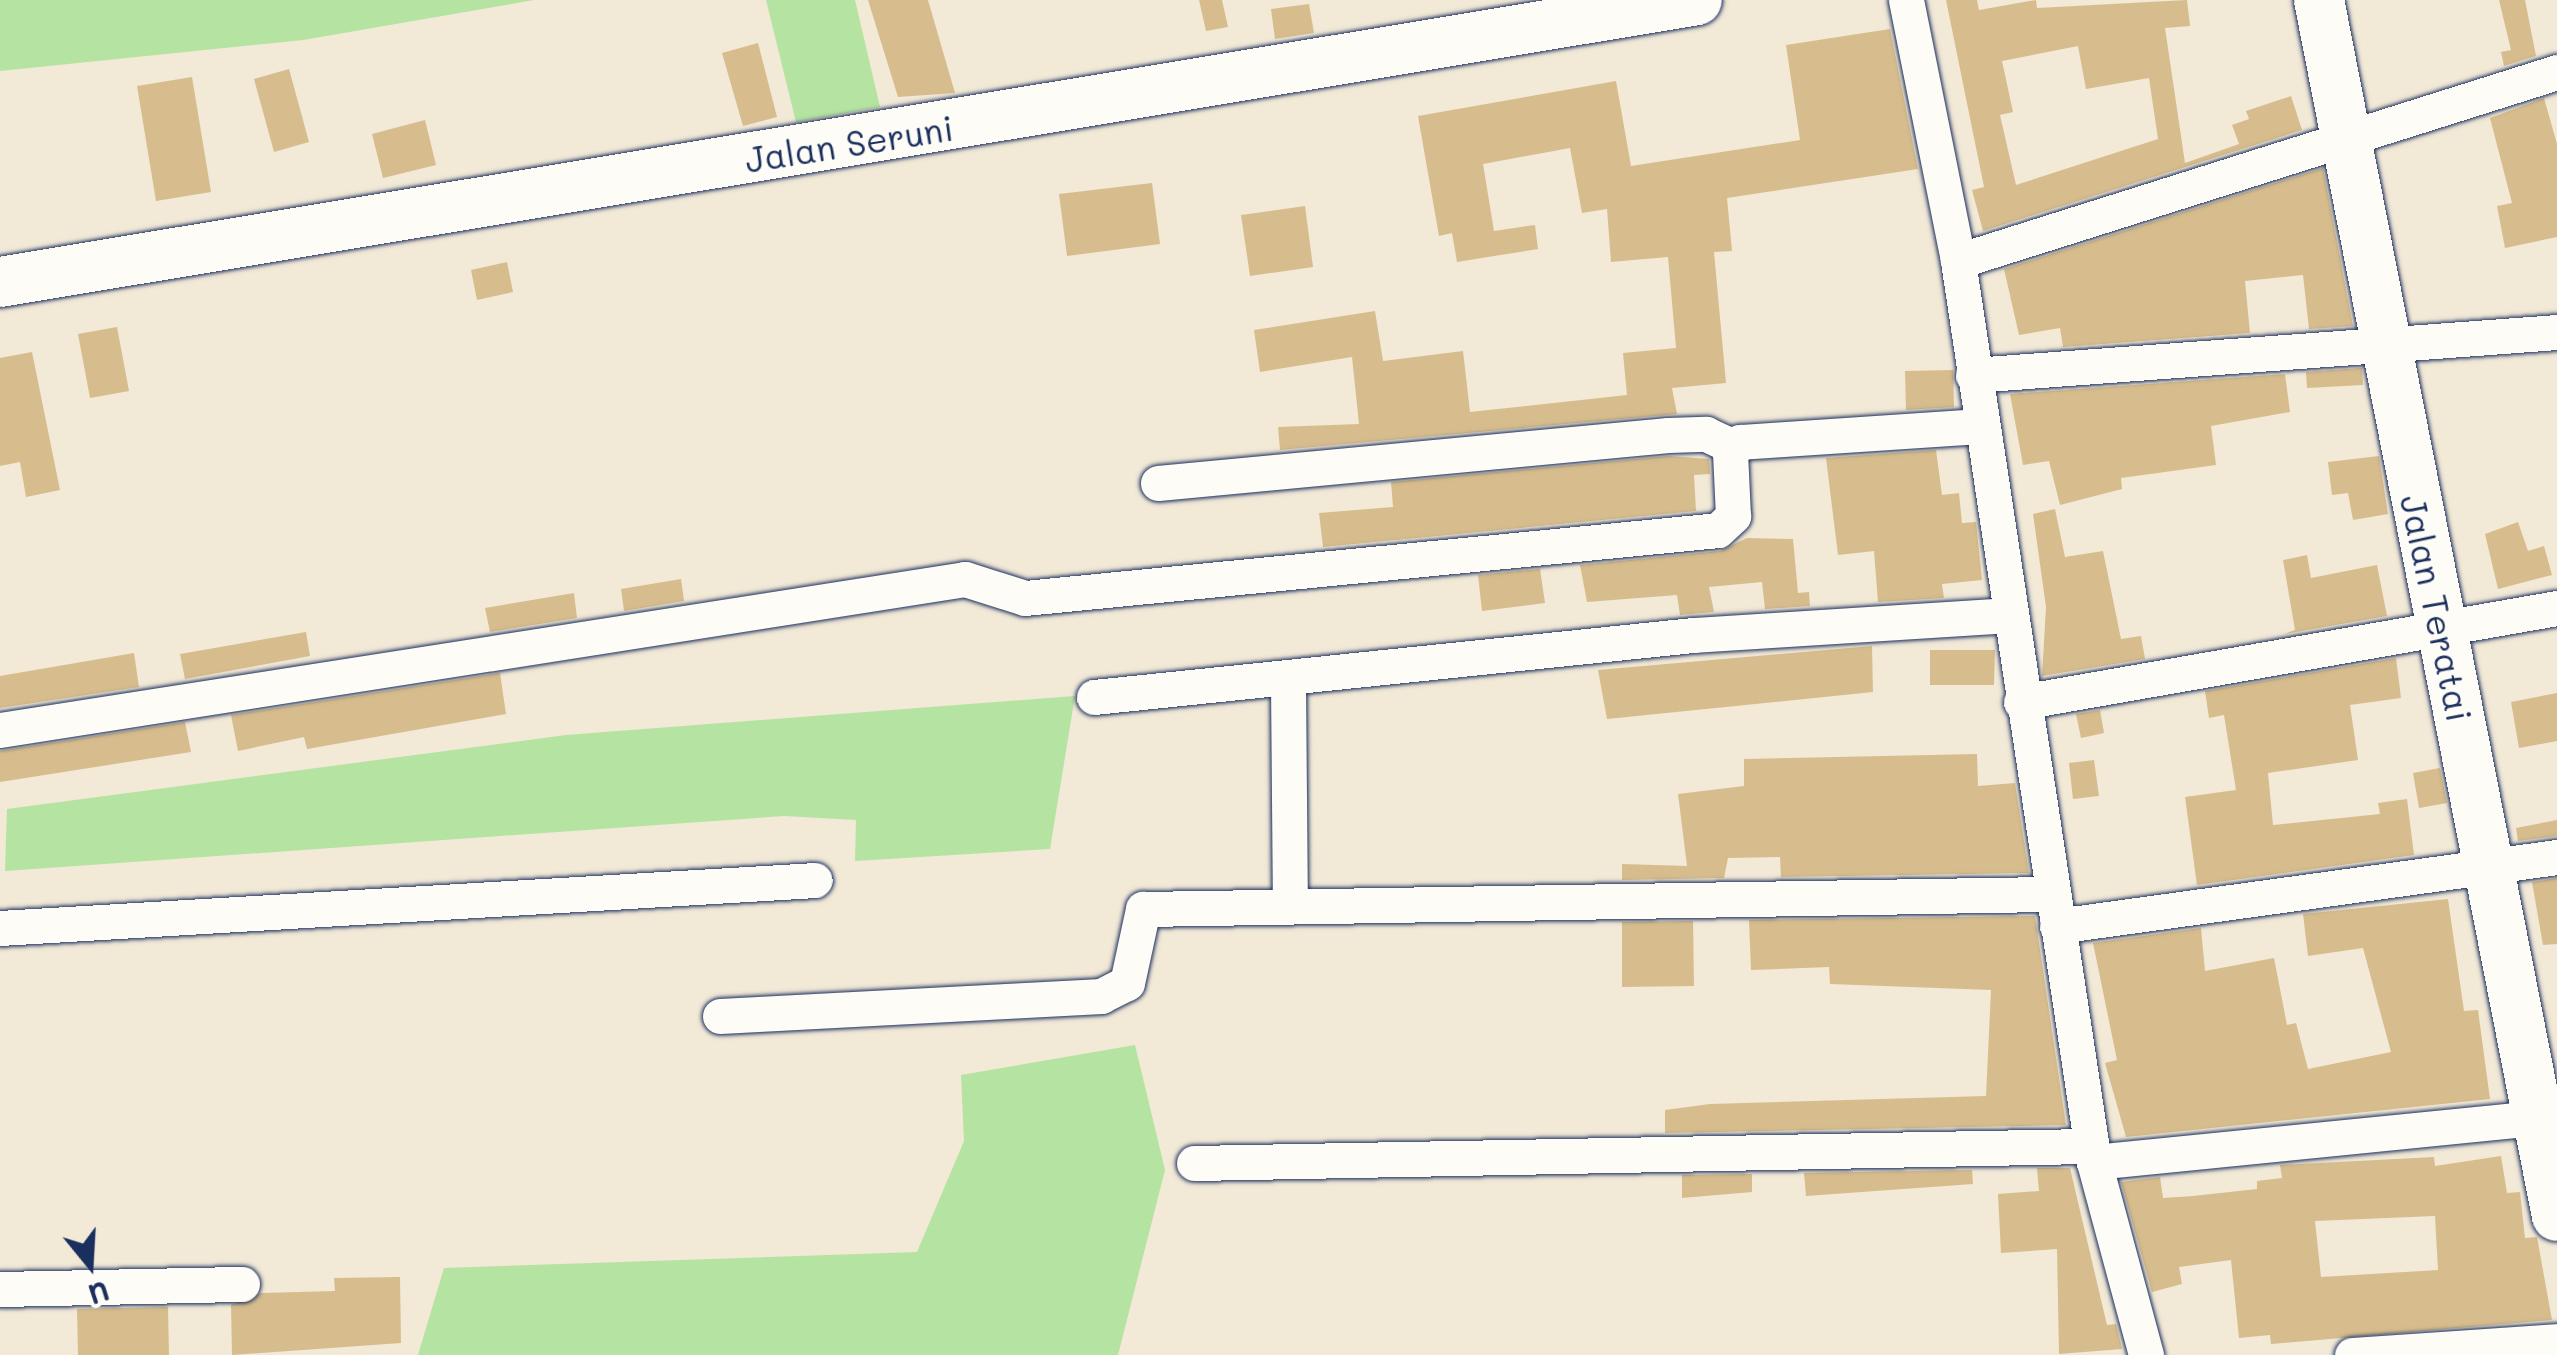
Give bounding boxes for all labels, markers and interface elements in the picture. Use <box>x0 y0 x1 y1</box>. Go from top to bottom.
street label: Jalan Seruni <box>742 106 956 180</box>
street label: Jalan Teratai <box>2392 491 2482 725</box>
north arrow <box>40 1215 140 1315</box>
text: U <box>84 1273 114 1314</box>

